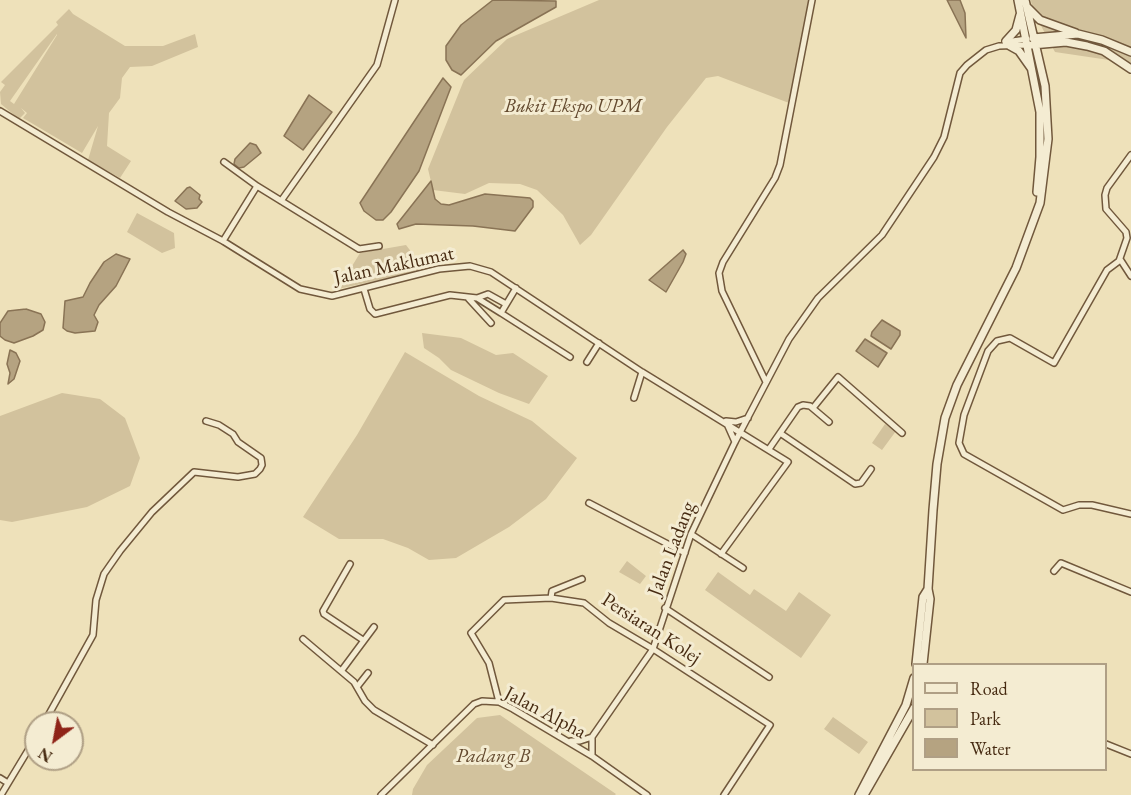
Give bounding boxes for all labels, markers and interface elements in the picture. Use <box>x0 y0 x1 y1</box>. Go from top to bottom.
park label: Bukit Ekspo UPM <box>504 95 642 119</box>
street label: Jalan Maklumat <box>332 242 456 290</box>
street label: Jalan Ladang <box>643 498 701 600</box>
street label: Persiaran Kolej <box>597 588 705 670</box>
legend <box>912 663 1107 771</box>
text: Road <box>970 677 1008 700</box>
street label: Jalan Alpha <box>500 681 590 745</box>
text: Park <box>970 707 1001 730</box>
north arrow <box>24 711 84 771</box>
text: Water <box>970 737 1011 760</box>
text: N <box>34 743 56 767</box>
park label: Padang B <box>456 745 530 769</box>

